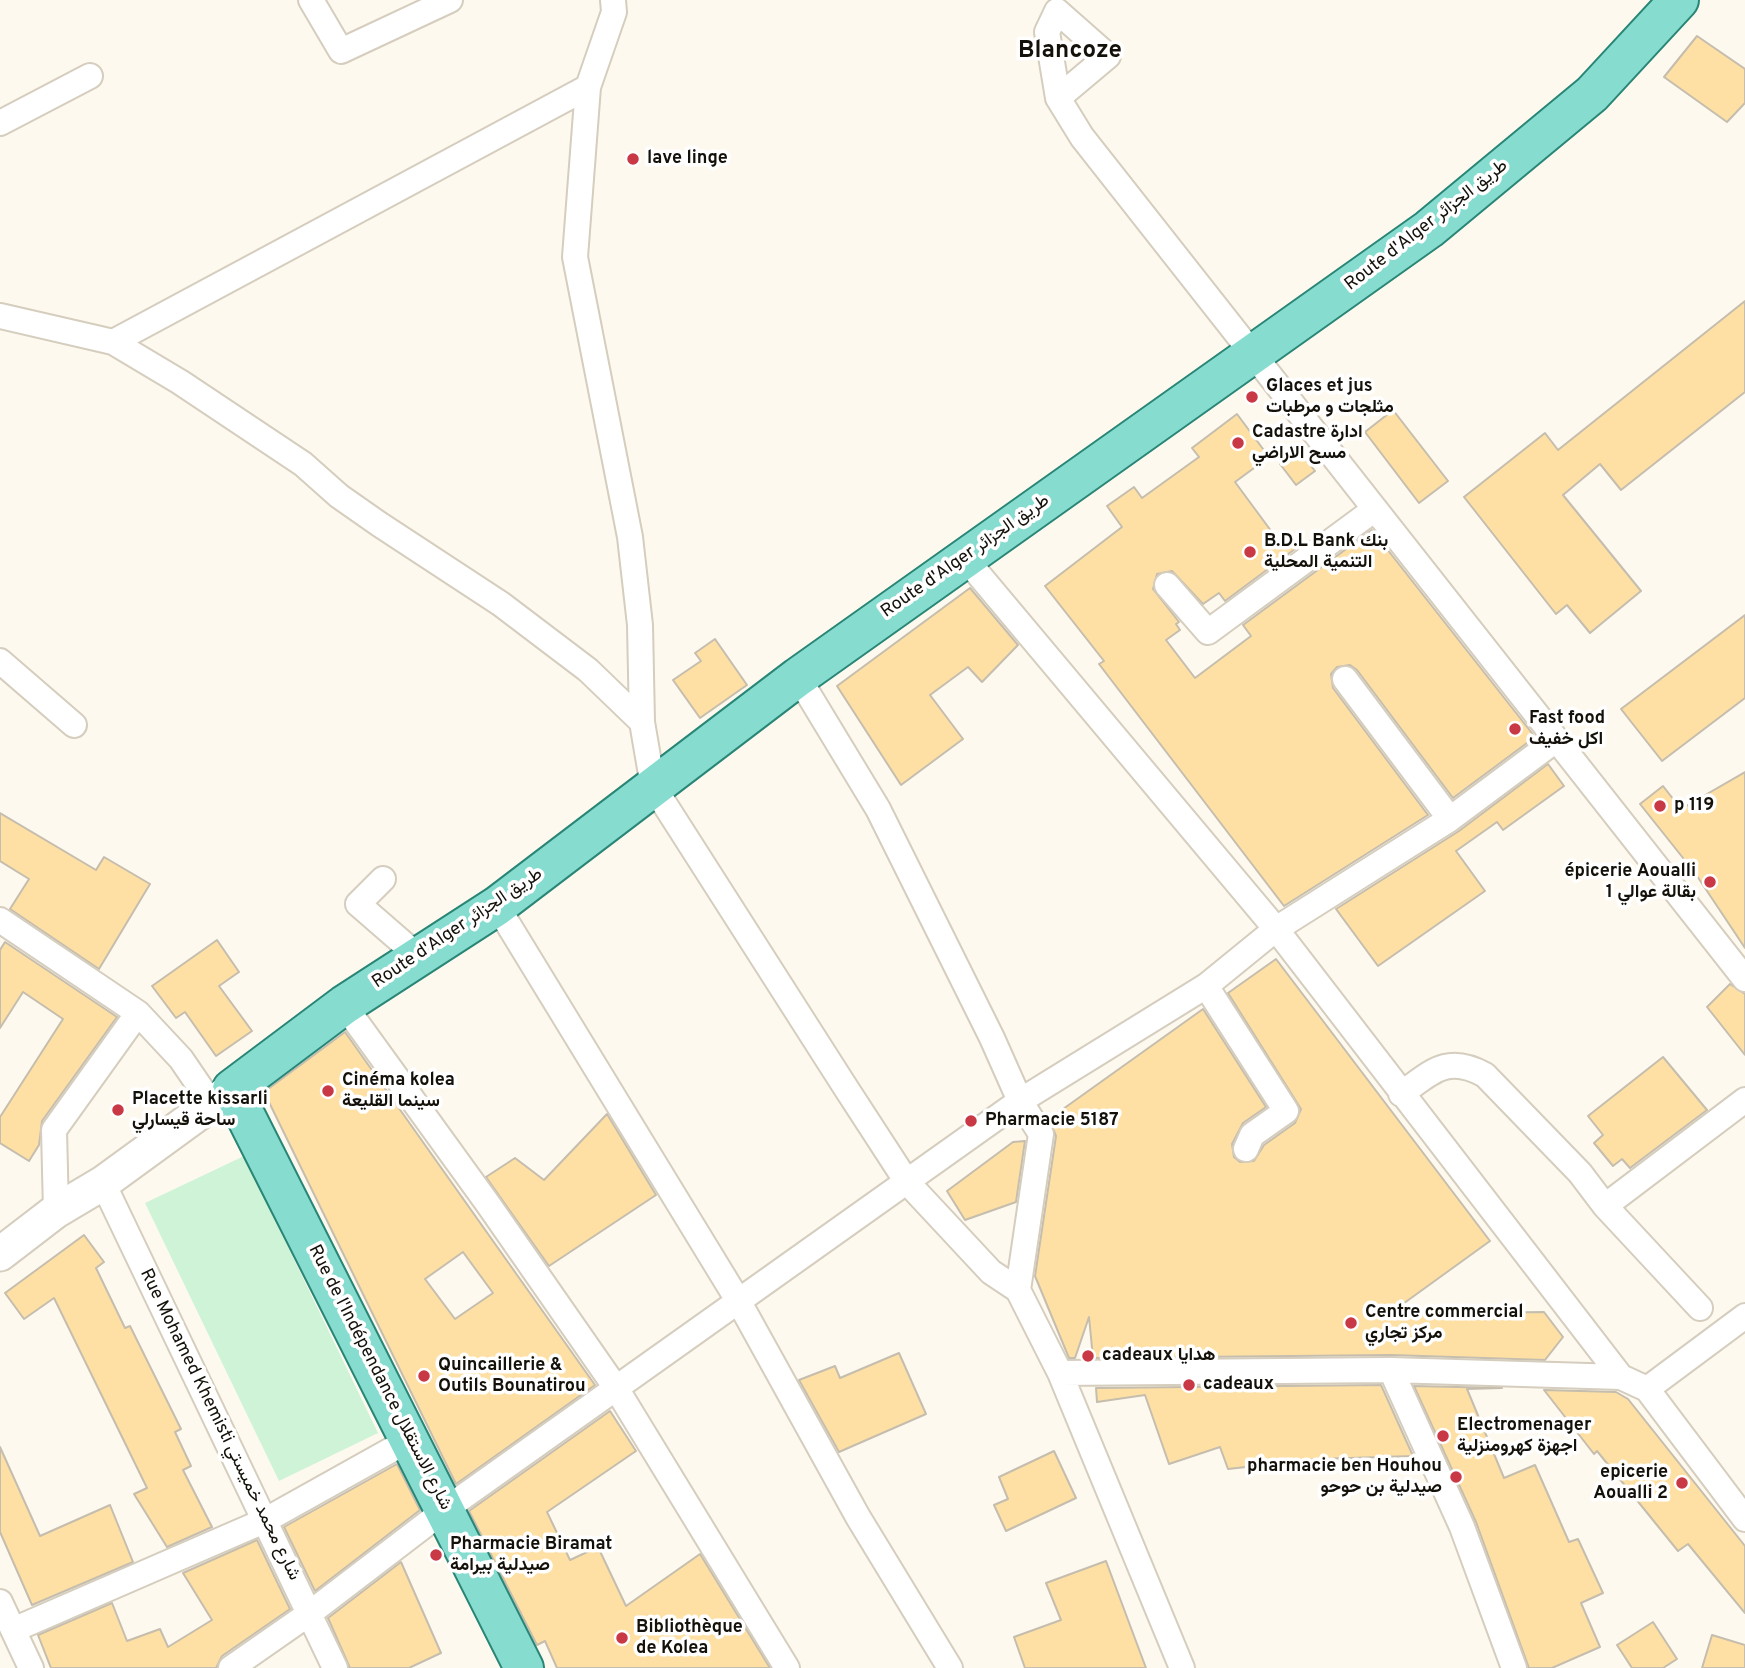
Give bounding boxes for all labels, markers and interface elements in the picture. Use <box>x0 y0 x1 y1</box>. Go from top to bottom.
district label: Blancoze <box>1018 38 1122 66</box>
place label: lave linge <box>647 148 728 170</box>
marker: lave linge <box>625 151 641 167</box>
street label: Route d'Alger طريق الجزائر <box>1341 156 1513 296</box>
place label: Glaces et jus مثلجات و مرطبات <box>1266 376 1394 418</box>
marker: Glaces et jus مثلجات و مرطبات <box>1244 389 1260 405</box>
place label: Cadastre ادارة مسح الاراضي <box>1252 422 1363 464</box>
marker: Cadastre ادارة مسح الاراضي <box>1230 435 1246 451</box>
street label: Route d'Alger طريق الجزائر <box>878 491 1054 623</box>
place label: B.D.L Bank بنك التنمية المحلية <box>1264 531 1388 574</box>
marker: B.D.L Bank بنك التنمية المحلية <box>1242 544 1258 560</box>
place label: Fast food اكل خفيف <box>1529 708 1605 750</box>
marker: Fast food اكل خفيف <box>1507 721 1523 737</box>
place label: p 119 <box>1674 795 1714 817</box>
marker: p 119 <box>1652 798 1668 814</box>
place label: épicerie Aoualli 1 بقالة عوالي <box>1564 861 1696 903</box>
street label: Route d'Alger طريق الجزائر <box>369 864 547 994</box>
marker: épicerie Aoualli 1 بقالة عوالي <box>1702 874 1718 890</box>
place label: Cinéma kolea سينما القليعة <box>342 1070 455 1112</box>
marker: Cinéma kolea سينما القليعة <box>320 1083 336 1099</box>
place label: Placette kissarli ساحة قيسارلي <box>132 1089 268 1132</box>
marker: Placette kissarli ساحة قيسارلي <box>110 1102 126 1118</box>
place label: Pharmacie 5187 <box>985 1110 1119 1132</box>
marker: Pharmacie 5187 <box>963 1113 979 1129</box>
street label: Rue de l'Indépendance شارع الاستقلال <box>302 1242 456 1514</box>
street label: Rue Mohamed Khemisti شارع محمد خميستي <box>134 1266 304 1584</box>
place label: Centre commercial مركز تجاري <box>1365 1302 1524 1344</box>
marker: Centre commercial مركز تجاري <box>1343 1315 1359 1331</box>
place label: cadeaux هدايا <box>1102 1345 1216 1367</box>
marker: cadeaux هدايا <box>1080 1348 1096 1364</box>
place label: Quincaillerie & Outils Bounatirou <box>438 1355 586 1398</box>
marker: Quincaillerie & Outils Bounatirou <box>416 1368 432 1384</box>
place label: cadeaux <box>1203 1374 1274 1396</box>
marker: cadeaux <box>1181 1377 1197 1393</box>
place label: Electromenager اجهزة كهرومنزلية <box>1457 1415 1591 1458</box>
marker: Electromenager اجهزة كهرومنزلية <box>1435 1428 1451 1444</box>
place label: pharmacie ben Houhou صيدلية بن حوحو <box>1247 1456 1442 1498</box>
place label: epicerie Aoualli 2 <box>1593 1462 1668 1504</box>
marker: pharmacie ben Houhou صيدلية بن حوحو <box>1448 1469 1464 1485</box>
marker: epicerie Aoualli 2 <box>1674 1475 1690 1491</box>
place label: Pharmacie Biramat صيدلية بيرامة <box>450 1534 612 1576</box>
marker: Pharmacie Biramat صيدلية بيرامة <box>428 1547 444 1563</box>
place label: Bibliothèque de Kolea <box>636 1617 743 1660</box>
marker: Bibliothèque de Kolea <box>614 1630 630 1646</box>

